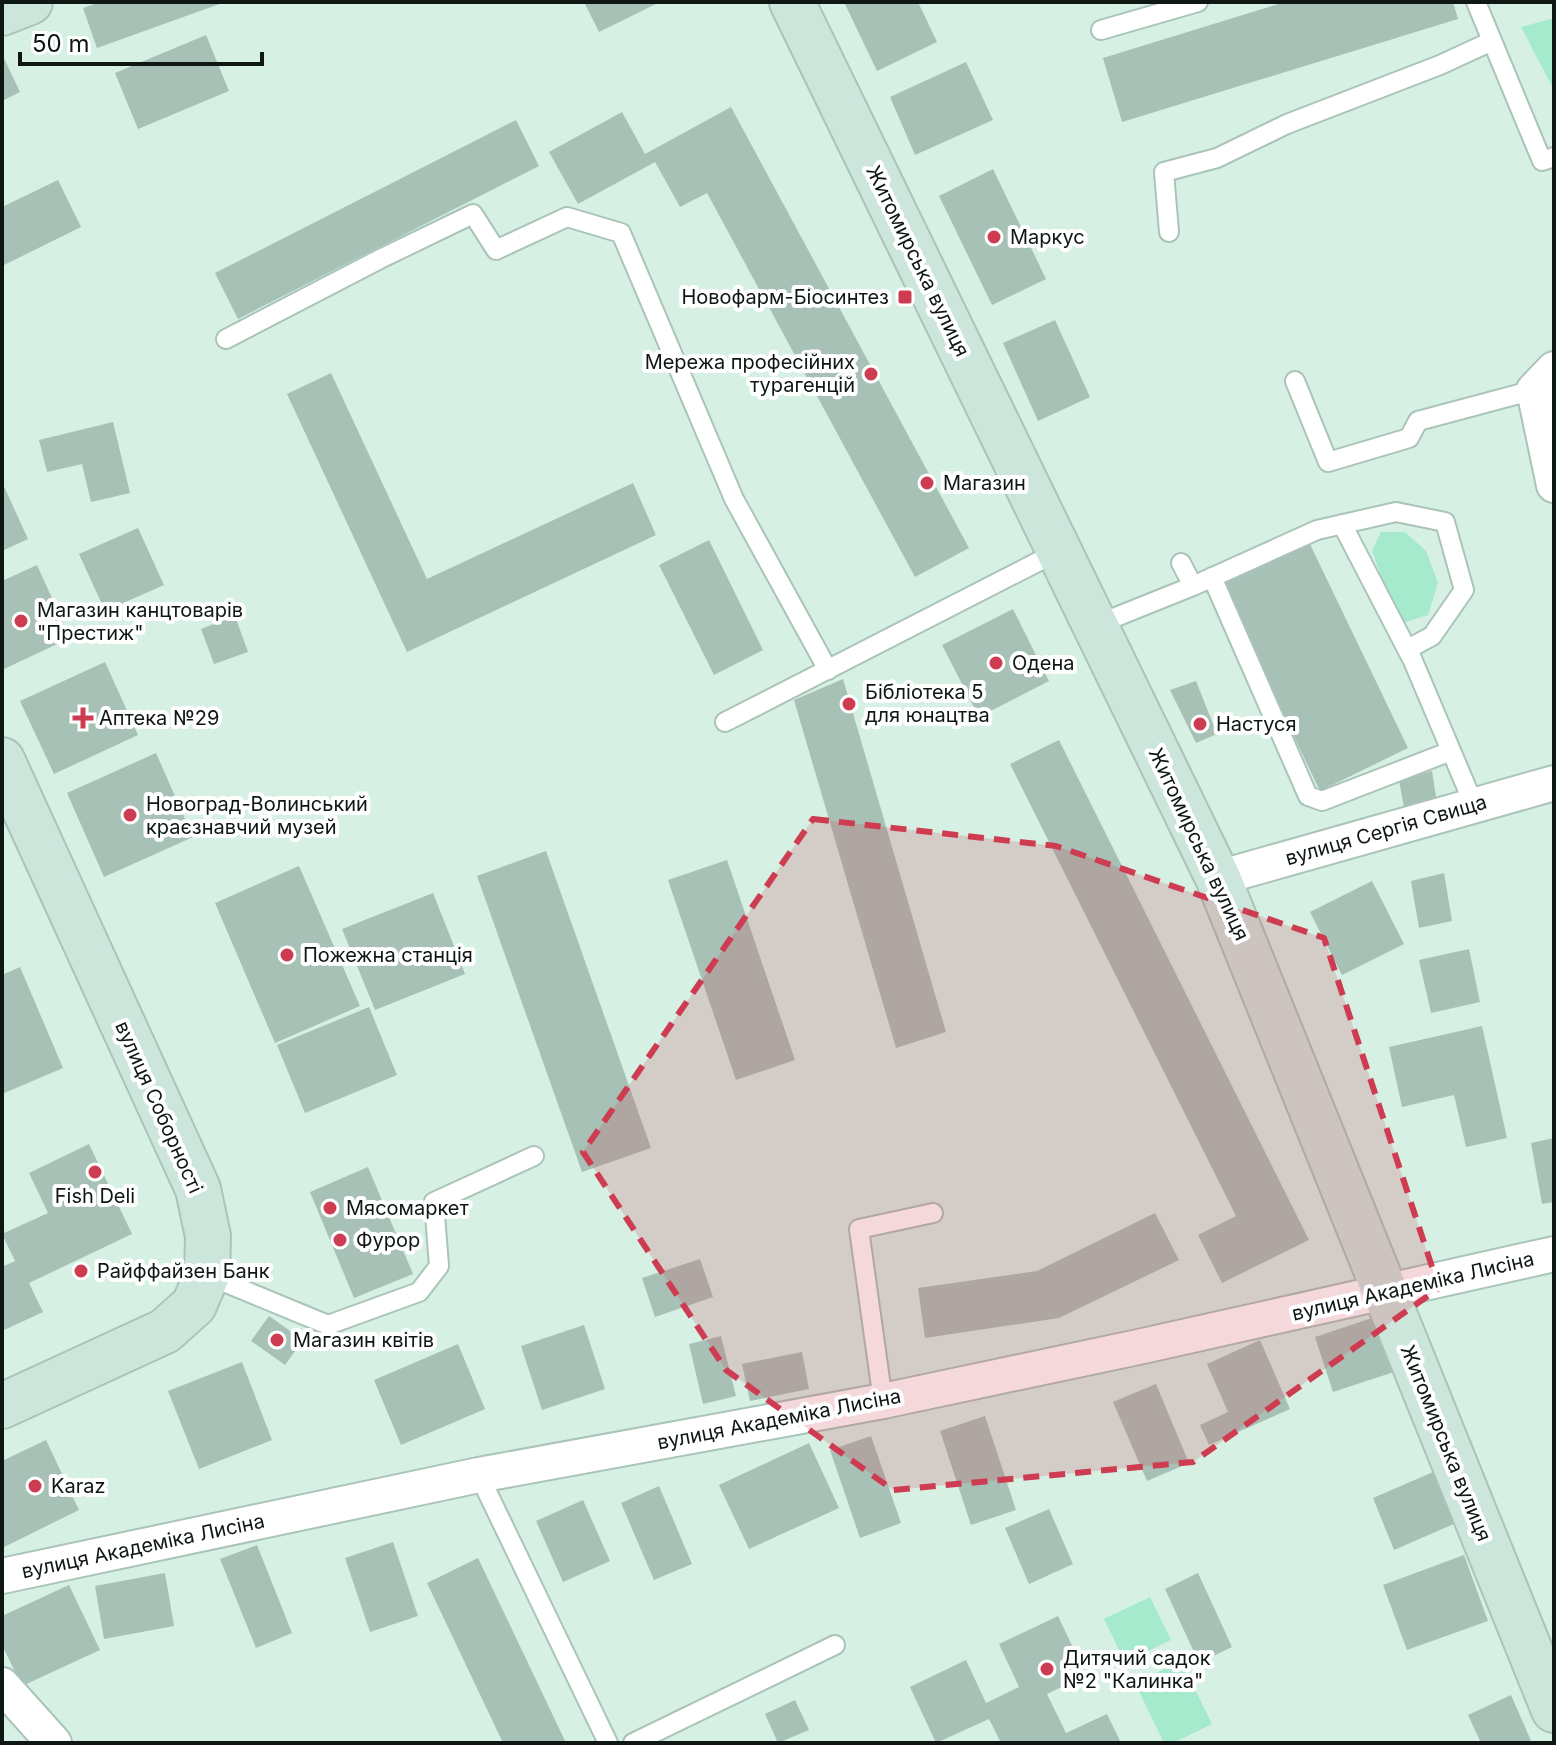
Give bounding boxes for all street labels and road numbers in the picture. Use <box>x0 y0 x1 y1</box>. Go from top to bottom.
street label: Житомирська вулиця <box>861 161 975 361</box>
street label: Житомирська вулиця <box>1144 744 1254 944</box>
street label: вулиця Сергія Свища <box>1282 790 1490 870</box>
street label: вулиця Соборності <box>110 1017 208 1197</box>
street label: вулиця Академіка Лисіна <box>1290 1246 1536 1326</box>
street label: Житомирська вулиця <box>1396 1341 1496 1545</box>
street label: вулиця Академіка Лисіна <box>655 1384 903 1454</box>
street label: вулиця Академіка Лисіна <box>19 1509 267 1583</box>

